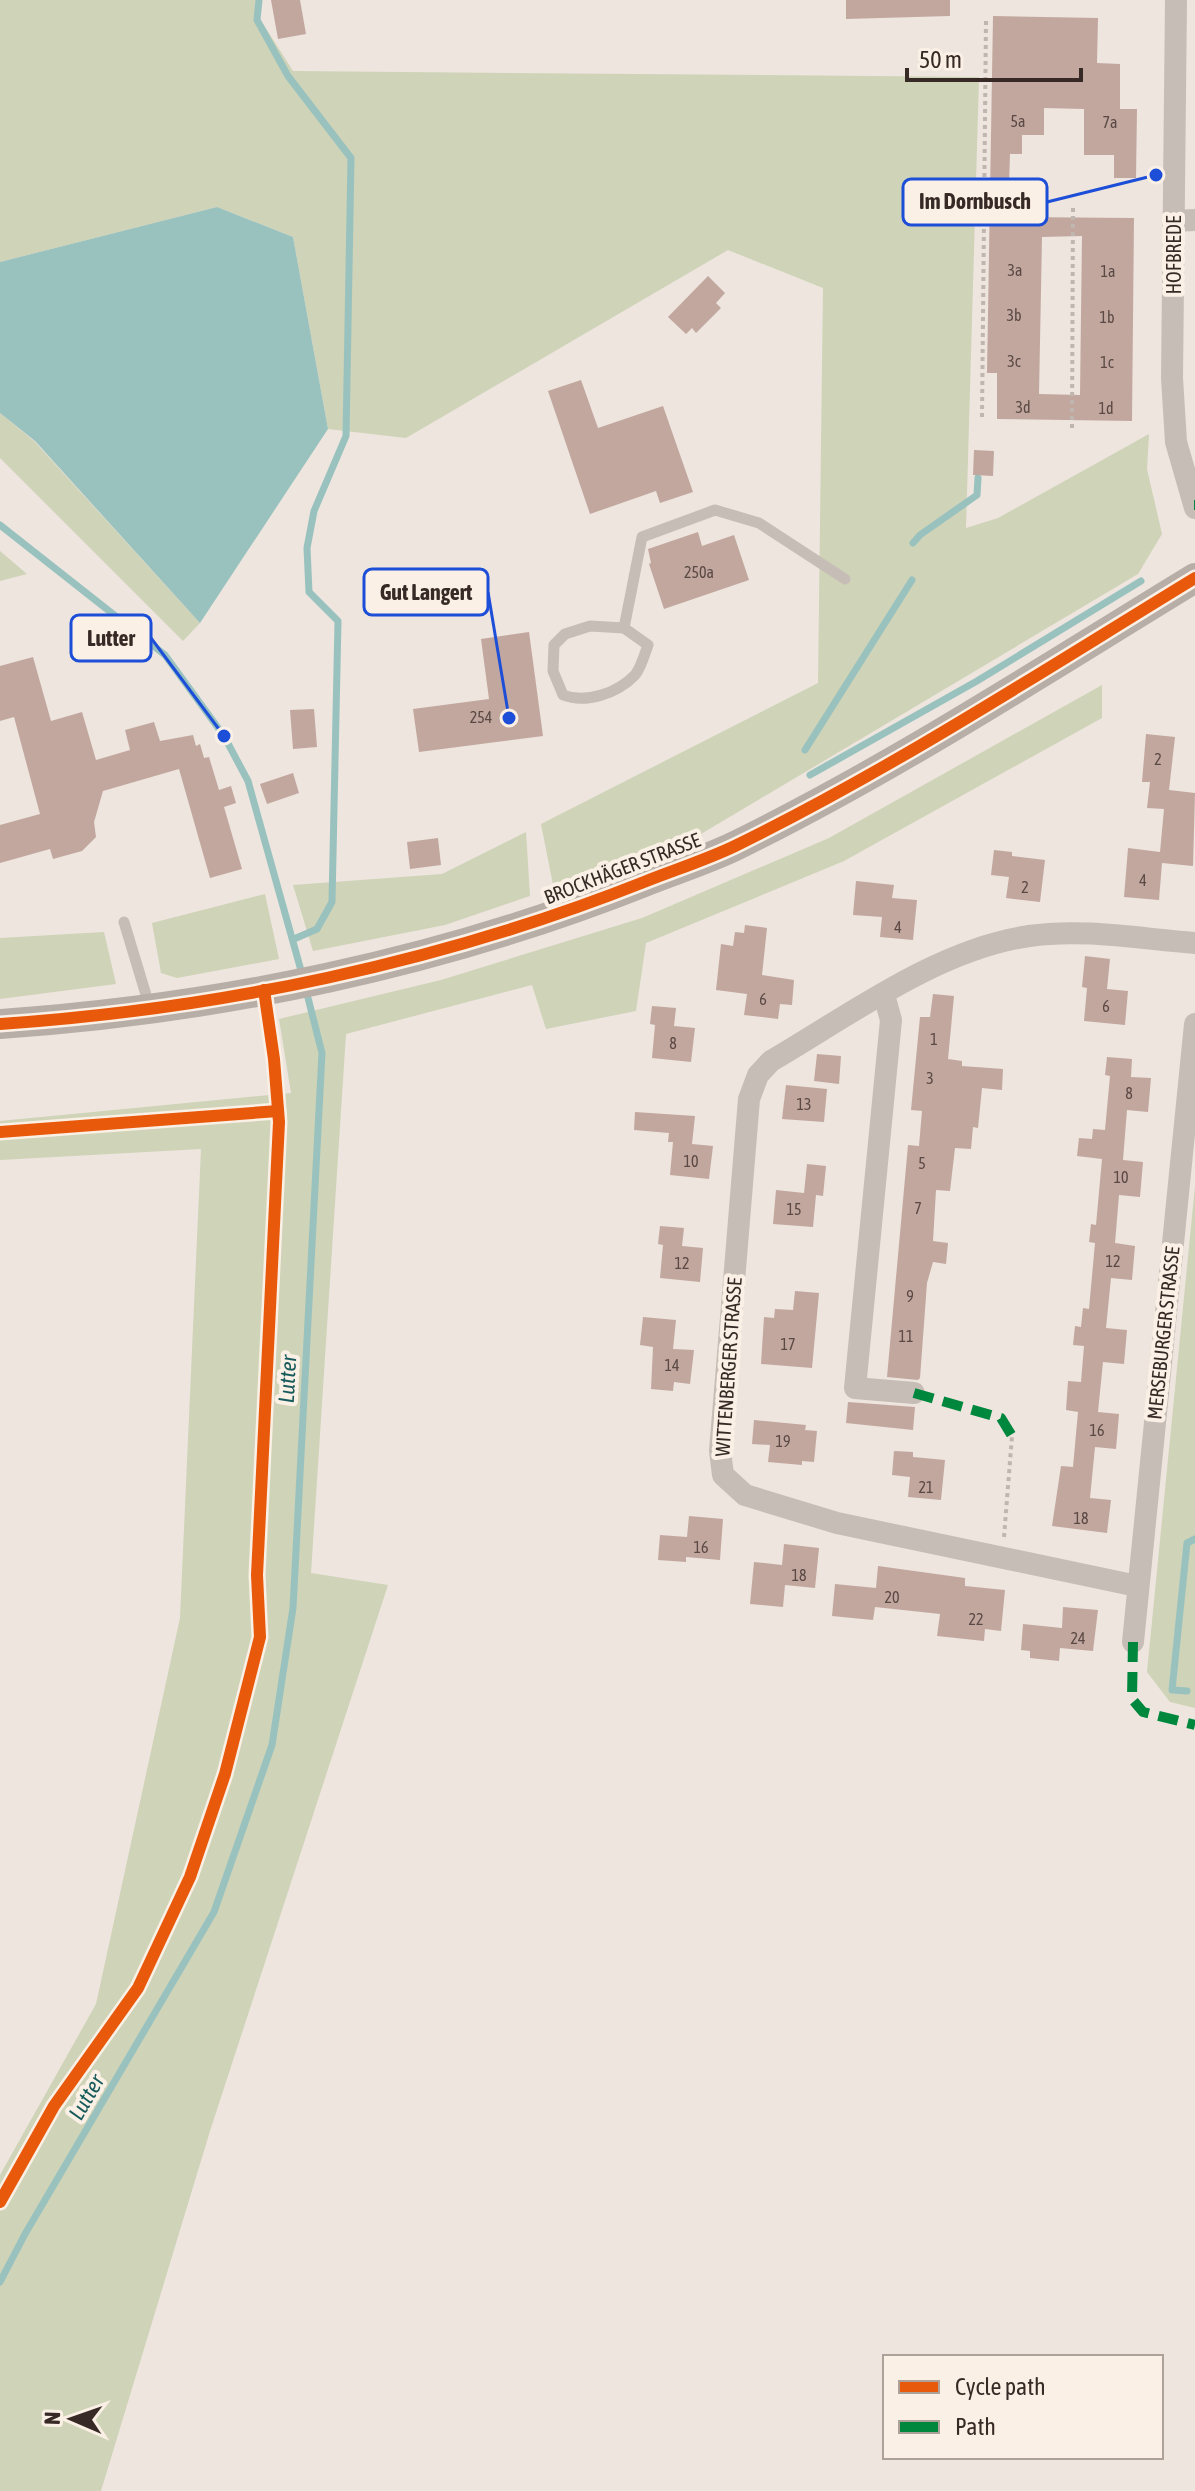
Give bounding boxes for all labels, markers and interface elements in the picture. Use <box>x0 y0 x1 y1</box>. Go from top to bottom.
scale bar <box>907 32 1081 82</box>
text: 50 m <box>919 46 962 73</box>
house number: 5a <box>1011 112 1025 130</box>
house number: 7a <box>1103 113 1117 131</box>
callout: Im Dornbusch <box>903 179 1047 225</box>
text: Im Dornbusch <box>919 188 1031 214</box>
street label: HOFBREDE <box>1162 215 1185 295</box>
house number: 3a <box>1008 261 1022 279</box>
house number: 1a <box>1101 262 1115 280</box>
house number: 3b <box>1006 306 1022 324</box>
house number: 1b <box>1099 308 1115 326</box>
house number: 3c <box>1007 352 1021 370</box>
house number: 1c <box>1100 353 1114 371</box>
house number: 3d <box>1015 398 1031 416</box>
house number: 1d <box>1098 399 1114 417</box>
house number: 250a <box>684 563 714 581</box>
callout: Gut Langert <box>364 569 488 615</box>
text: Gut Langert <box>380 579 473 605</box>
callout: Lutter <box>71 615 151 661</box>
text: Lutter <box>87 625 136 651</box>
house number: 254 <box>470 708 492 726</box>
house number: 2 <box>1154 750 1162 768</box>
street label: BROCKHÄGER STRASSE <box>541 827 704 908</box>
house number: 4 <box>1139 871 1147 889</box>
house number: 2 <box>1021 878 1029 896</box>
house number: 4 <box>894 918 902 936</box>
house number: 6 <box>759 990 767 1008</box>
house number: 6 <box>1102 997 1110 1015</box>
house number: 1 <box>930 1030 938 1048</box>
house number: 8 <box>669 1034 677 1052</box>
house number: 3 <box>926 1069 934 1087</box>
house number: 8 <box>1125 1084 1133 1102</box>
house number: 13 <box>796 1095 812 1113</box>
house number: 10 <box>683 1152 699 1170</box>
house number: 5 <box>918 1154 926 1172</box>
house number: 10 <box>1113 1168 1129 1186</box>
house number: 7 <box>914 1199 922 1217</box>
house number: 15 <box>786 1200 802 1218</box>
street label: MERSEBURGER STRASSE <box>1142 1245 1184 1421</box>
house number: 12 <box>1105 1252 1121 1270</box>
house number: 12 <box>674 1254 690 1272</box>
street label: WITTENBERGER STRASSE <box>710 1276 746 1457</box>
house number: 9 <box>906 1287 914 1305</box>
house number: 11 <box>898 1327 914 1345</box>
house number: 17 <box>780 1335 796 1353</box>
water label: Lutter <box>273 1353 301 1404</box>
house number: 14 <box>664 1356 680 1374</box>
house number: 16 <box>1089 1421 1105 1439</box>
house number: 19 <box>775 1432 791 1450</box>
house number: 21 <box>918 1478 934 1496</box>
house number: 18 <box>1073 1509 1089 1527</box>
house number: 16 <box>693 1538 709 1556</box>
house number: 18 <box>791 1566 807 1584</box>
house number: 20 <box>884 1588 900 1606</box>
house number: 22 <box>968 1610 984 1628</box>
house number: 24 <box>1070 1629 1086 1647</box>
water label: Lutter <box>63 2068 110 2124</box>
legend <box>883 2355 1163 2459</box>
text: Cycle path <box>955 2373 1046 2400</box>
north arrow <box>32 2379 112 2459</box>
text: N <box>39 2411 65 2425</box>
text: Path <box>955 2413 996 2440</box>

